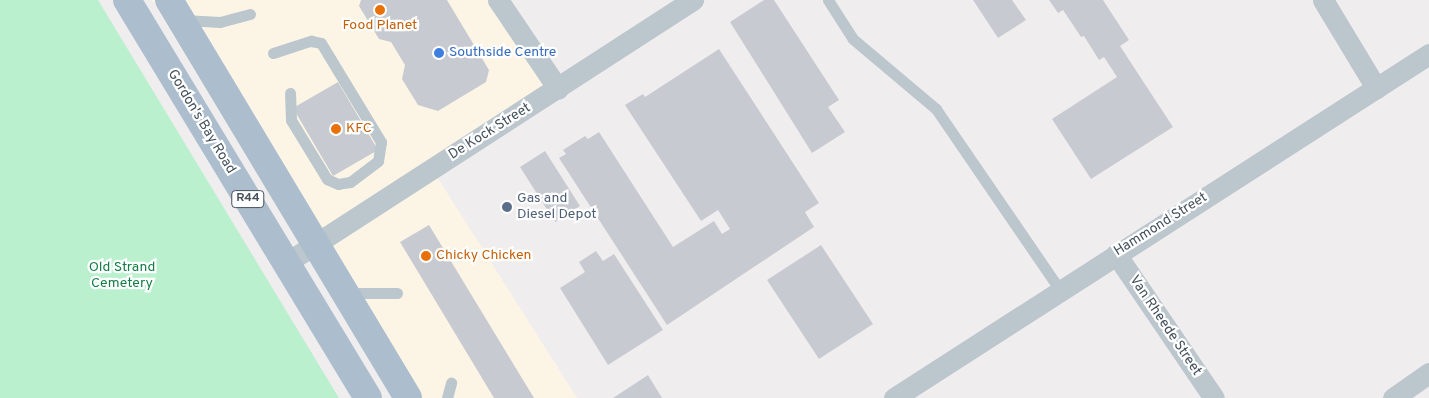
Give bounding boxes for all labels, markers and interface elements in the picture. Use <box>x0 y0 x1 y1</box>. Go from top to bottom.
marker: Food Planet <box>374 4 386 16</box>
place label: Food Planet <box>343 18 417 34</box>
place label: Southside Centre <box>449 45 556 61</box>
marker: Southside Centre <box>433 47 445 59</box>
street label: Gordon's Bay Road <box>163 67 239 177</box>
street label: De Kock Street <box>446 100 534 164</box>
place label: KFC <box>346 121 372 137</box>
marker: KFC <box>330 123 342 135</box>
road number: R44 <box>230 190 266 208</box>
street label: Hammond Street <box>1111 190 1211 260</box>
place label: Gas and Diesel Depot <box>517 191 597 223</box>
marker: Gas and Diesel Depot <box>501 201 513 213</box>
place label: Chicky Chicken <box>436 248 531 264</box>
marker: Chicky Chicken <box>420 250 432 262</box>
park label: Old Strand Cemetery <box>89 260 155 292</box>
street label: Van Rheede Street <box>1125 273 1205 379</box>

